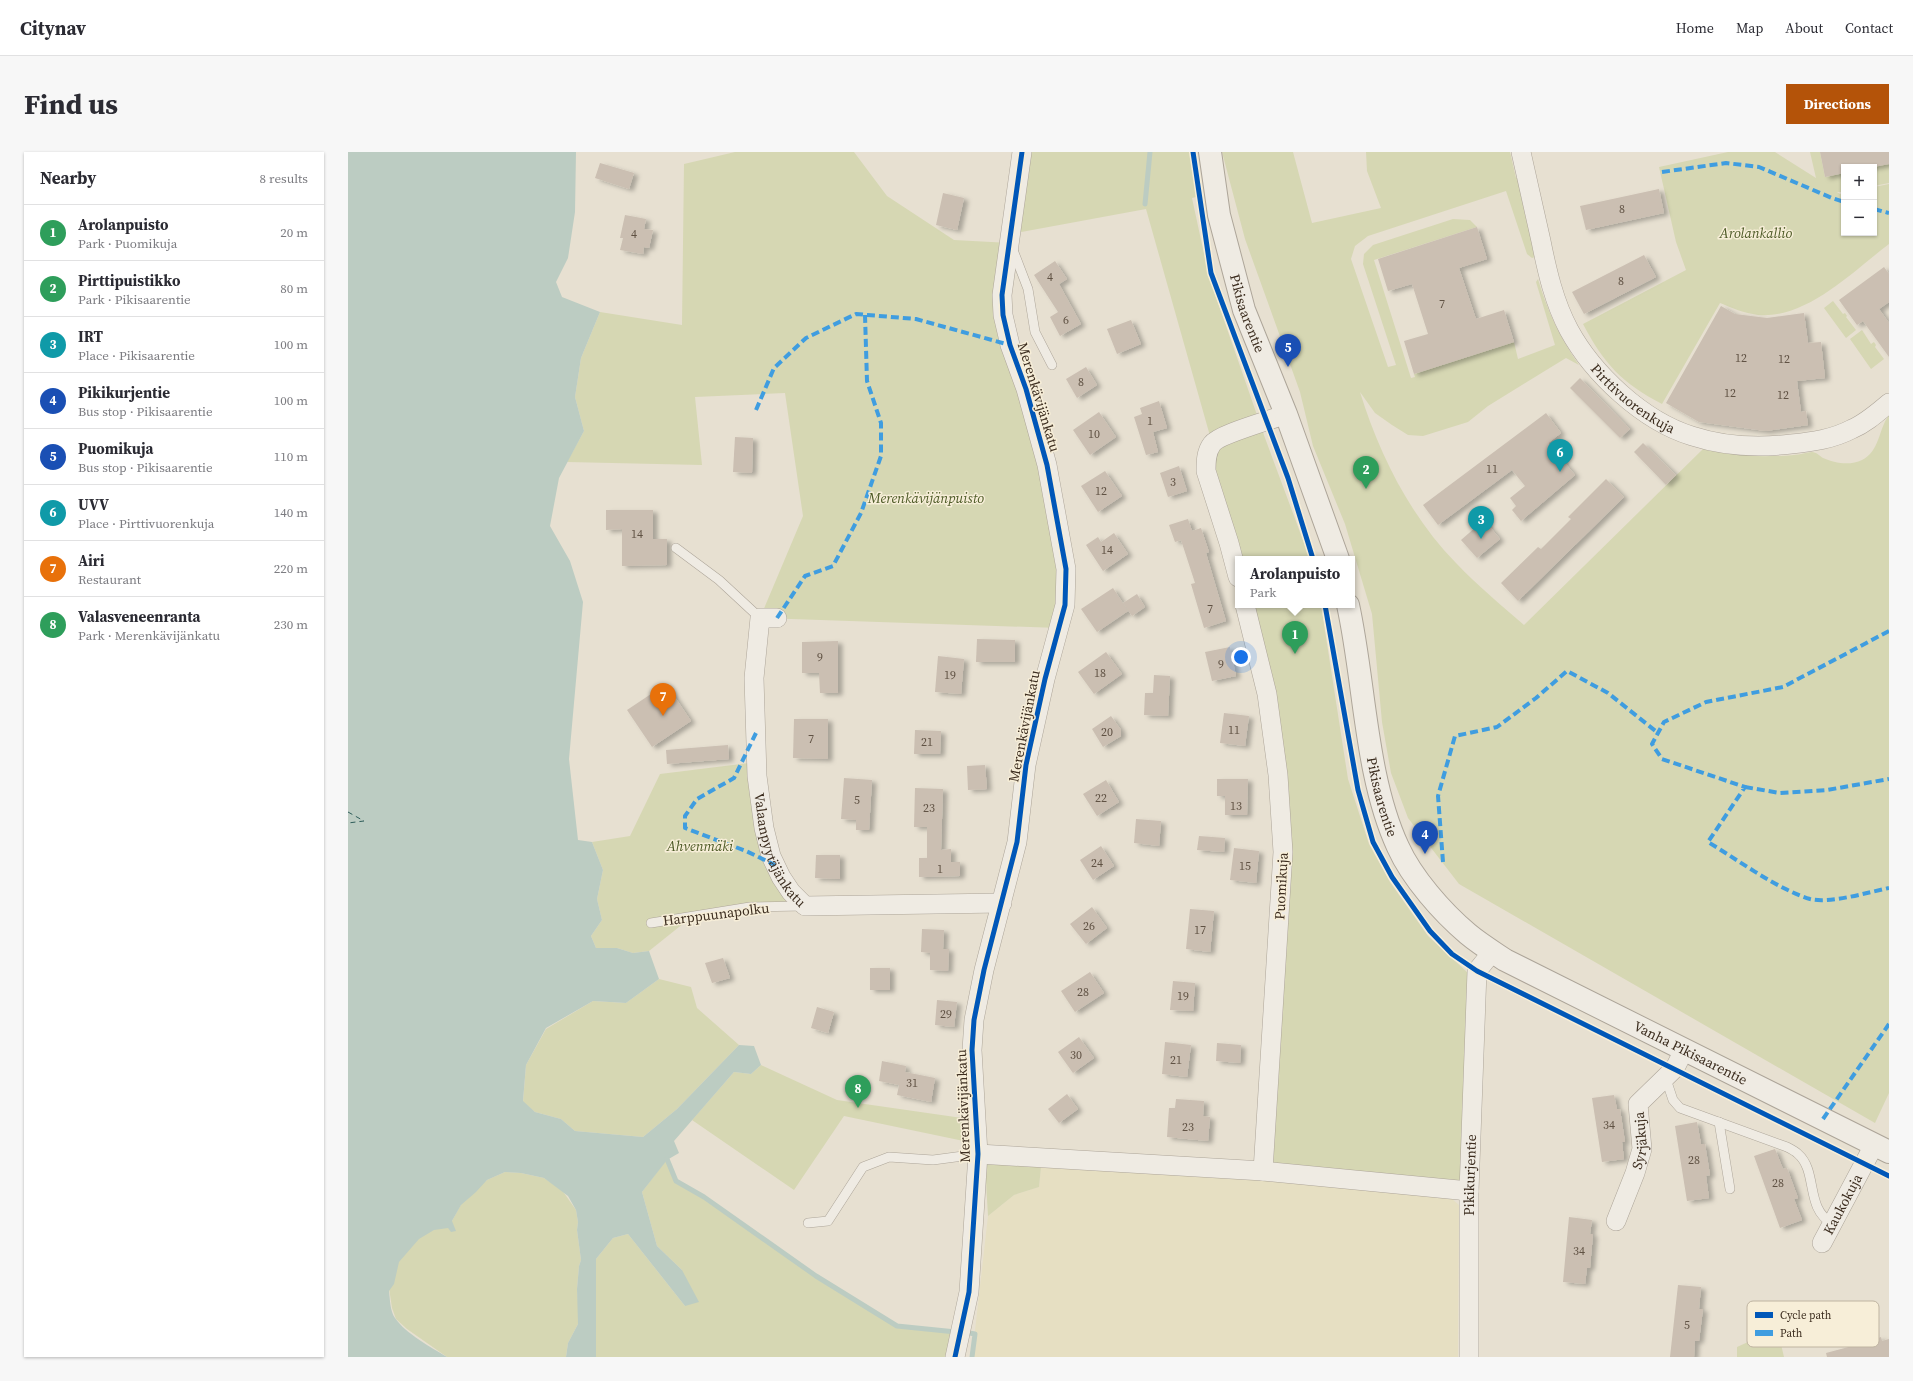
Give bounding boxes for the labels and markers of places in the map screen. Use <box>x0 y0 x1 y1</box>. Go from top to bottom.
pin: 5 <box>1275 334 1301 367</box>
pin: 6 <box>1547 439 1573 472</box>
pin: 2 <box>1353 456 1379 489</box>
pin: 3 <box>1468 506 1494 539</box>
pin: 1 <box>1282 621 1308 654</box>
pin: 7 <box>650 683 676 716</box>
pin: 4 <box>1412 821 1438 854</box>
pin: 8 <box>845 1075 871 1108</box>

